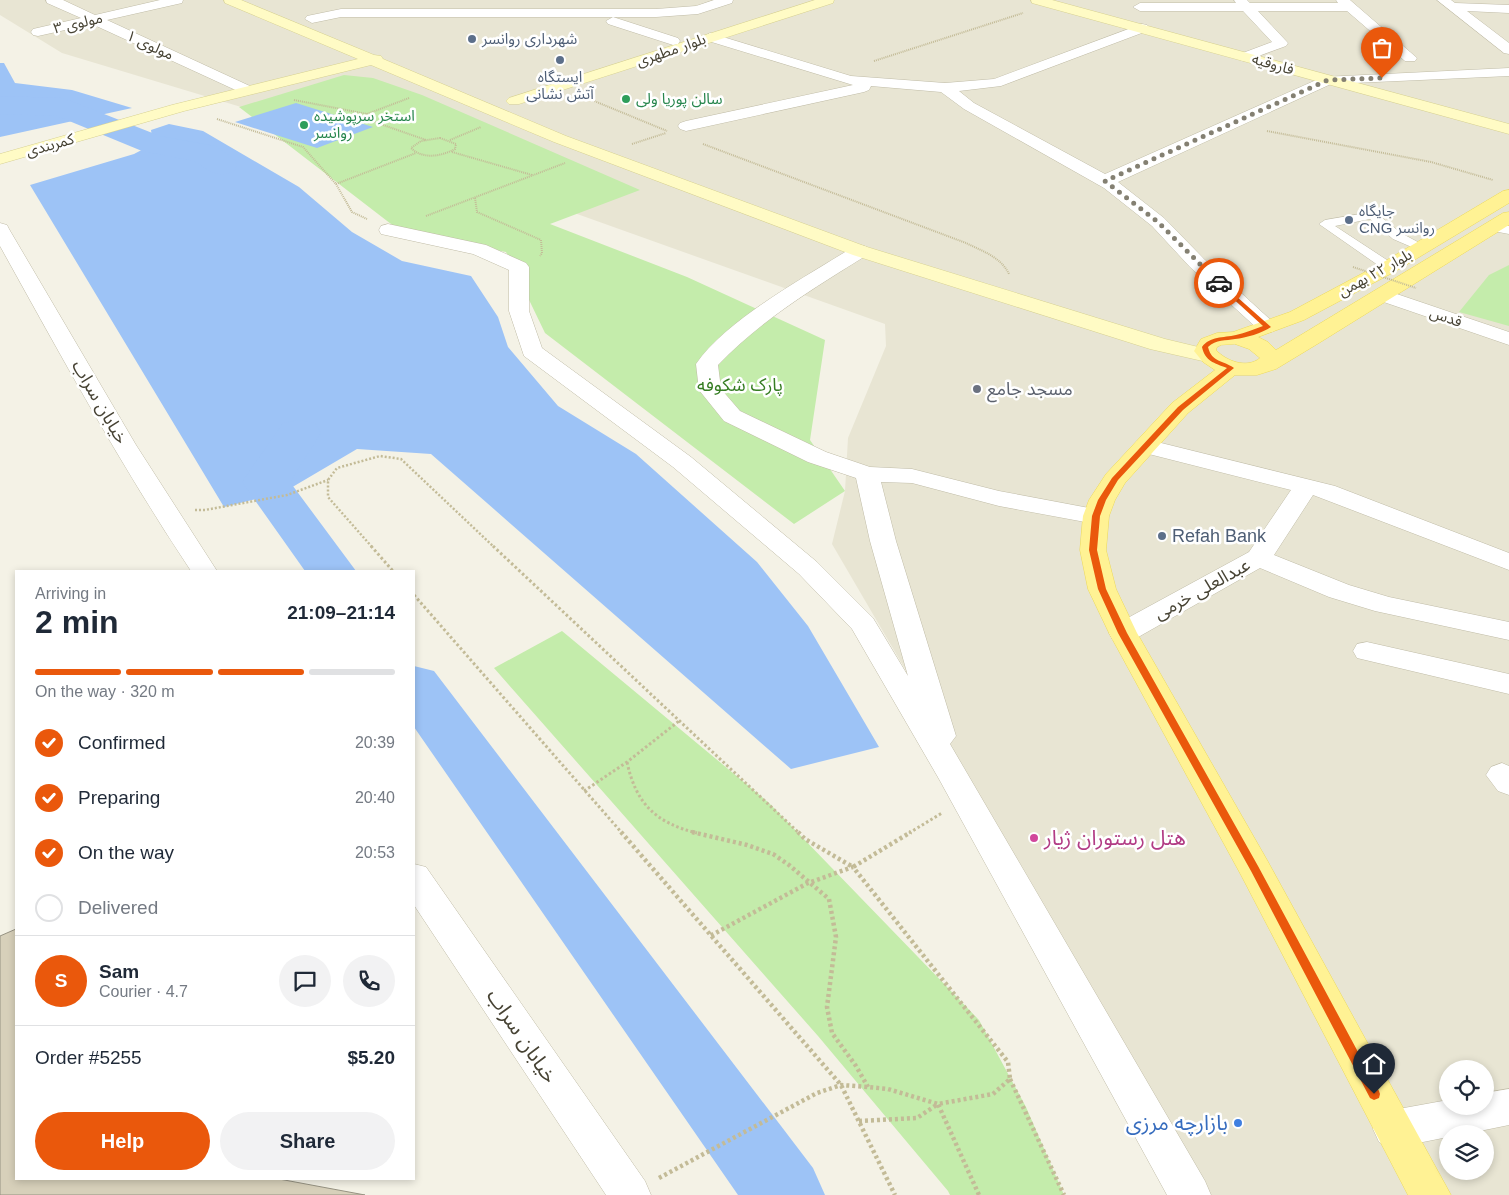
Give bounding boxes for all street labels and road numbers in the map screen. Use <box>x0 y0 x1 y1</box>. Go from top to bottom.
street label: مولوی ۳ <box>52 9 104 37</box>
street label: مولوی ۱ <box>123 26 177 64</box>
street label: بلوار مطهری <box>634 30 708 70</box>
street label: فاروقیه <box>1250 49 1296 79</box>
street label: کمربندی <box>24 129 77 160</box>
street label: بلوار ۲۲ بهمن <box>1335 245 1415 301</box>
street label: قدس <box>1428 303 1465 331</box>
street label: خیابان سراب <box>67 357 132 448</box>
street label: عبدالعلی خرمی <box>1151 554 1254 624</box>
street label: خیابان سراب <box>482 984 562 1088</box>

